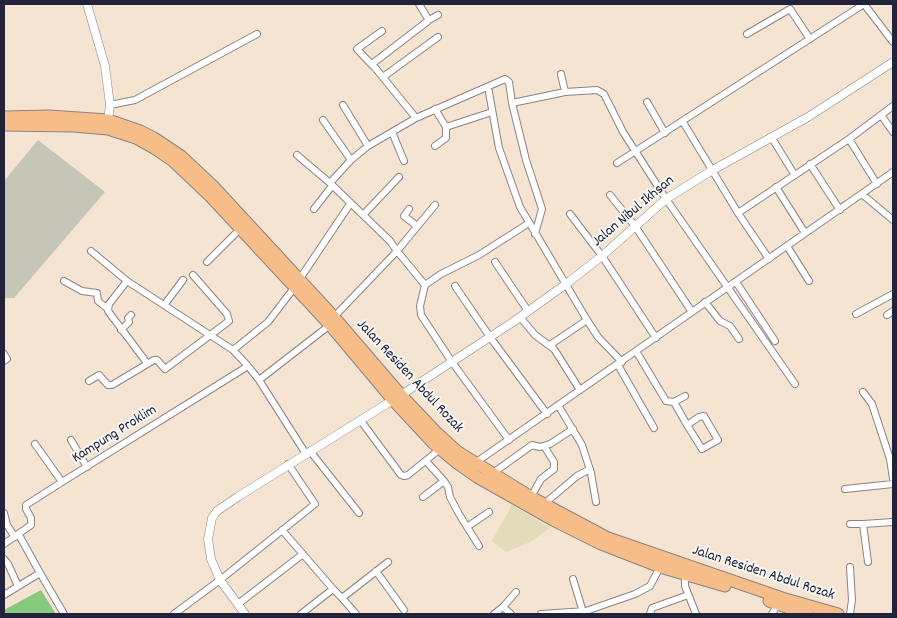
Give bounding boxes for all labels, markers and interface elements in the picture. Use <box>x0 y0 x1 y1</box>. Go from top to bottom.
street label: Jalan Nibul Ikhsan <box>589 172 679 252</box>
street label: Jalan Residen Abdul Rozak <box>352 317 466 437</box>
street label: Kampung Proklim <box>69 402 161 468</box>
street label: Jalan Residen Abdul Rozak <box>690 542 836 606</box>

